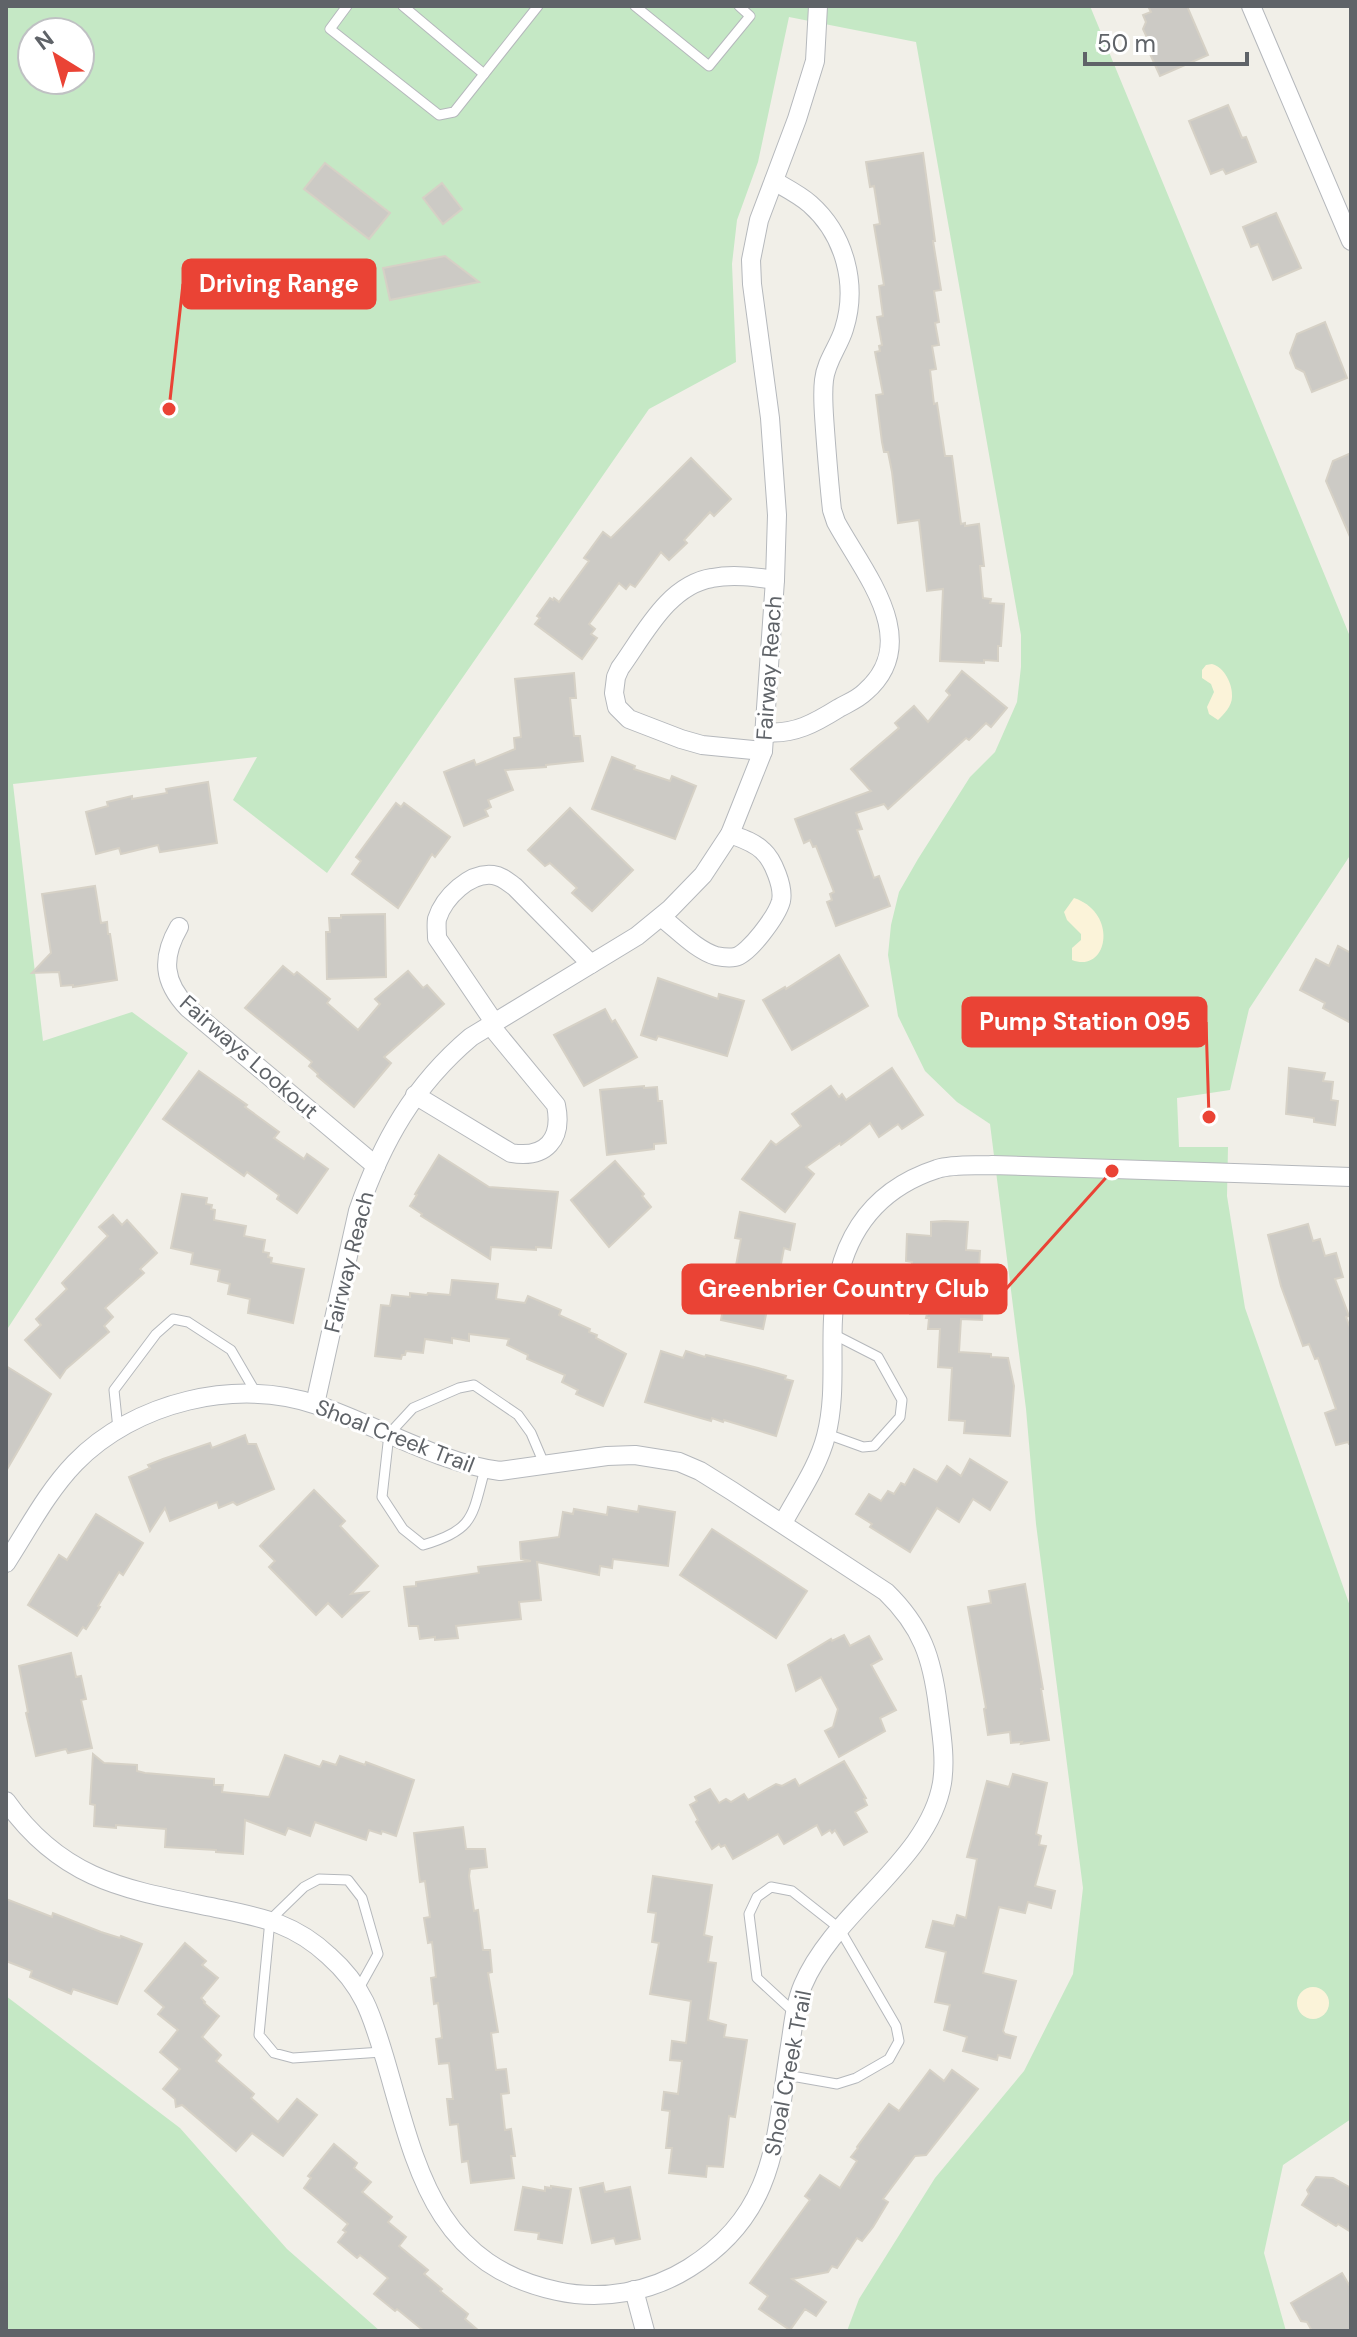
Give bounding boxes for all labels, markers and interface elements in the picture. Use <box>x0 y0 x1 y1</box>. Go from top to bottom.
north arrow <box>16 16 96 96</box>
scale bar <box>1085 16 1247 66</box>
text: N <box>29 24 59 57</box>
text: 50 m <box>1097 28 1156 59</box>
callout: Driving Range <box>183 260 375 308</box>
text: Driving Range <box>199 268 359 299</box>
street label: Fairway Reach <box>749 595 789 741</box>
street label: Fairways Lookout <box>174 989 324 1125</box>
callout: Pump Station 095 <box>963 998 1206 1046</box>
text: Pump Station 095 <box>979 1006 1191 1037</box>
street label: Fairway Reach <box>317 1188 381 1336</box>
callout: Greenbrier Country Club <box>683 1265 1006 1313</box>
text: Greenbrier Country Club <box>699 1273 989 1304</box>
street label: Shoal Creek Trail <box>311 1392 479 1480</box>
street label: Shoal Creek Trail <box>758 1988 818 2158</box>

